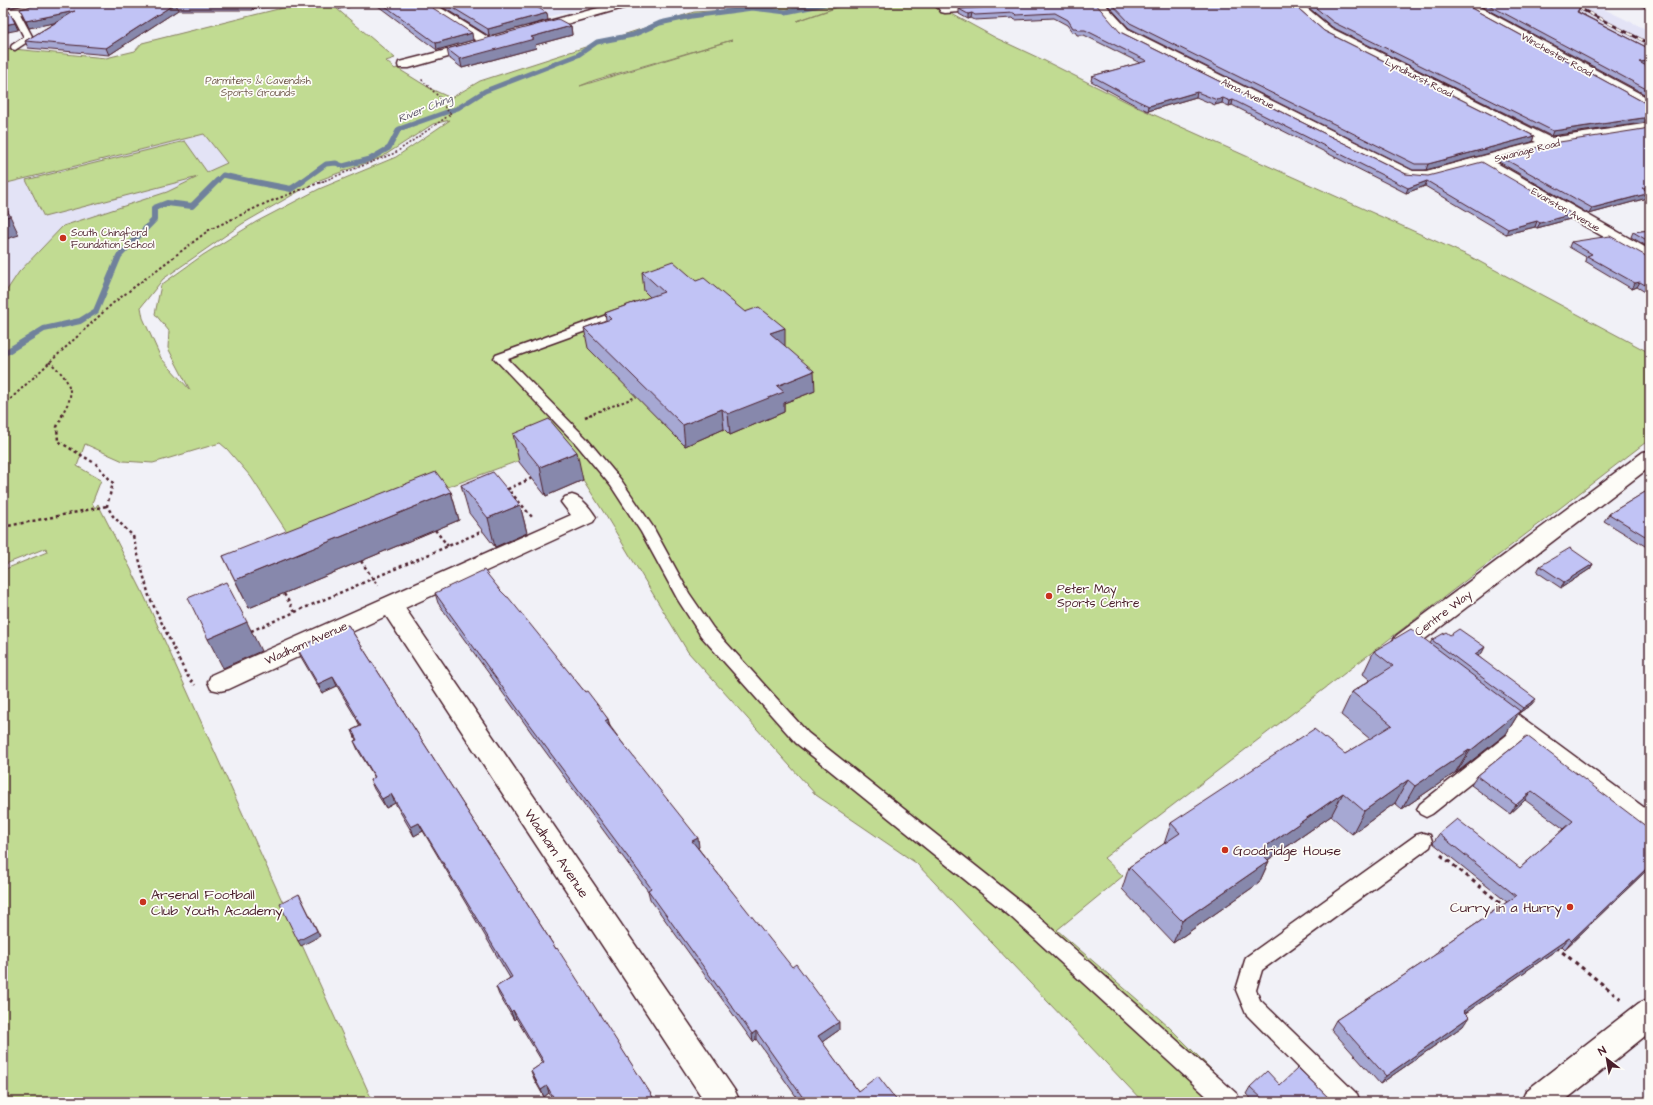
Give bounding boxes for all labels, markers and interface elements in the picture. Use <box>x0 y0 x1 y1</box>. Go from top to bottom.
street label: Winchester Road <box>1518 29 1595 80</box>
street label: Lyndhurst Road <box>1382 55 1455 102</box>
park label: Parmiters & Cavendish Sports Grounds <box>205 74 311 100</box>
street label: Alma Avenue <box>1219 75 1277 113</box>
water label: River Ching <box>396 90 456 127</box>
street label: Swanage Road <box>1493 136 1562 167</box>
street label: Evanston Avenue <box>1528 184 1603 236</box>
place label: South Chingford Foundation School <box>71 226 155 252</box>
marker: South Chingford Foundation School <box>58 233 68 243</box>
place label: Peter May Sports Centre <box>1057 581 1140 612</box>
street label: Centre Way <box>1411 586 1476 641</box>
marker: Peter May Sports Centre <box>1044 591 1054 601</box>
street label: Wadham Avenue <box>262 617 351 669</box>
street label: Wadham Avenue <box>519 805 594 902</box>
place label: Goodridge House <box>1233 841 1342 861</box>
marker: Goodridge House <box>1220 845 1230 855</box>
place label: Arsenal Football Club Youth Academy <box>151 885 283 921</box>
marker: Arsenal Football Club Youth Academy <box>138 897 148 907</box>
place label: Curry in a Hurry <box>1450 898 1562 918</box>
marker: Curry in a Hurry <box>1565 902 1575 912</box>
north arrow <box>1587 1039 1627 1079</box>
text: N <box>1595 1043 1609 1059</box>

